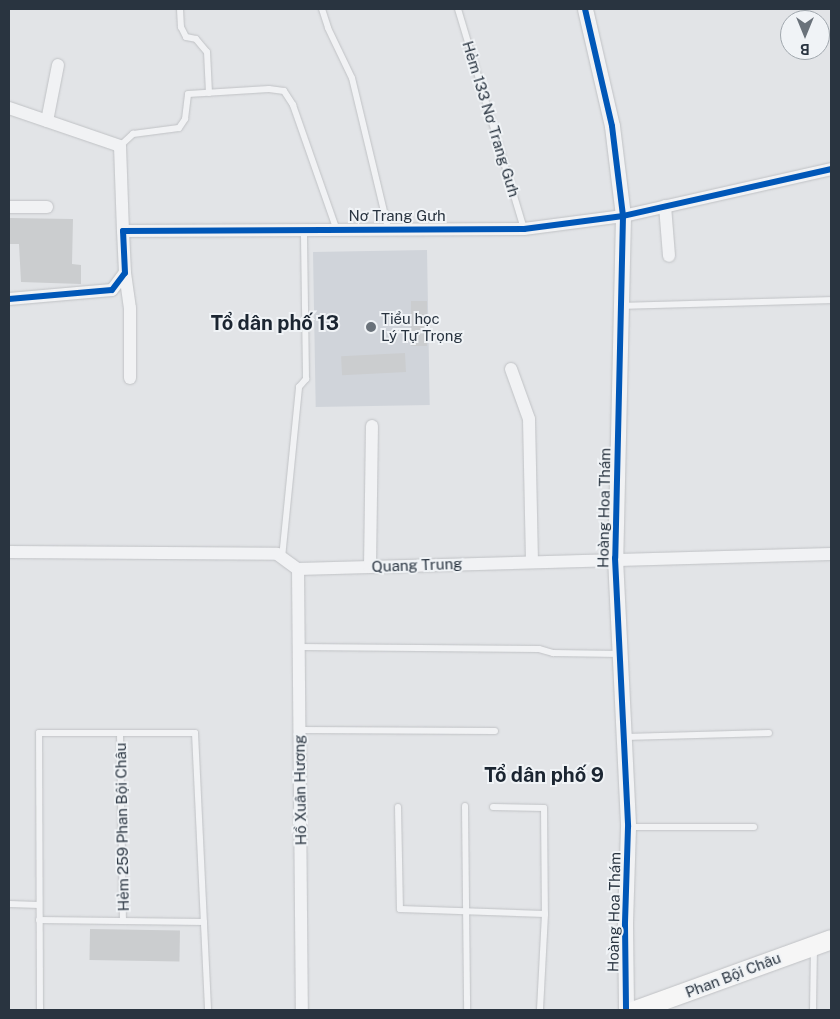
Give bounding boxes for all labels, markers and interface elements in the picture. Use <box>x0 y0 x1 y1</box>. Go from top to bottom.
north arrow <box>780 10 830 60</box>
street label: Hẻm 133 Nơ Trang Gưh <box>459 39 523 199</box>
text: B <box>800 41 810 57</box>
street label: Nơ Trang Gưh <box>348 207 446 225</box>
place label: Tiểu học Lý Tự Trọng <box>381 309 463 344</box>
district label: Tổ dân phố 13 <box>211 311 339 335</box>
marker: Tiểu học Lý Tự Trọng <box>365 321 377 333</box>
street label: Hoàng Hoa Thám <box>594 448 614 568</box>
street label: Quang Trung <box>371 554 463 576</box>
street label: Hồ Xuân Hương <box>290 734 310 846</box>
street label: Hẻm 259 Phan Bội Châu <box>112 742 132 912</box>
district label: Tổ dân phố 9 <box>484 763 604 787</box>
street label: Hoàng Hoa Thám <box>604 852 624 972</box>
street label: Phan Bội Châu <box>683 949 783 1001</box>

